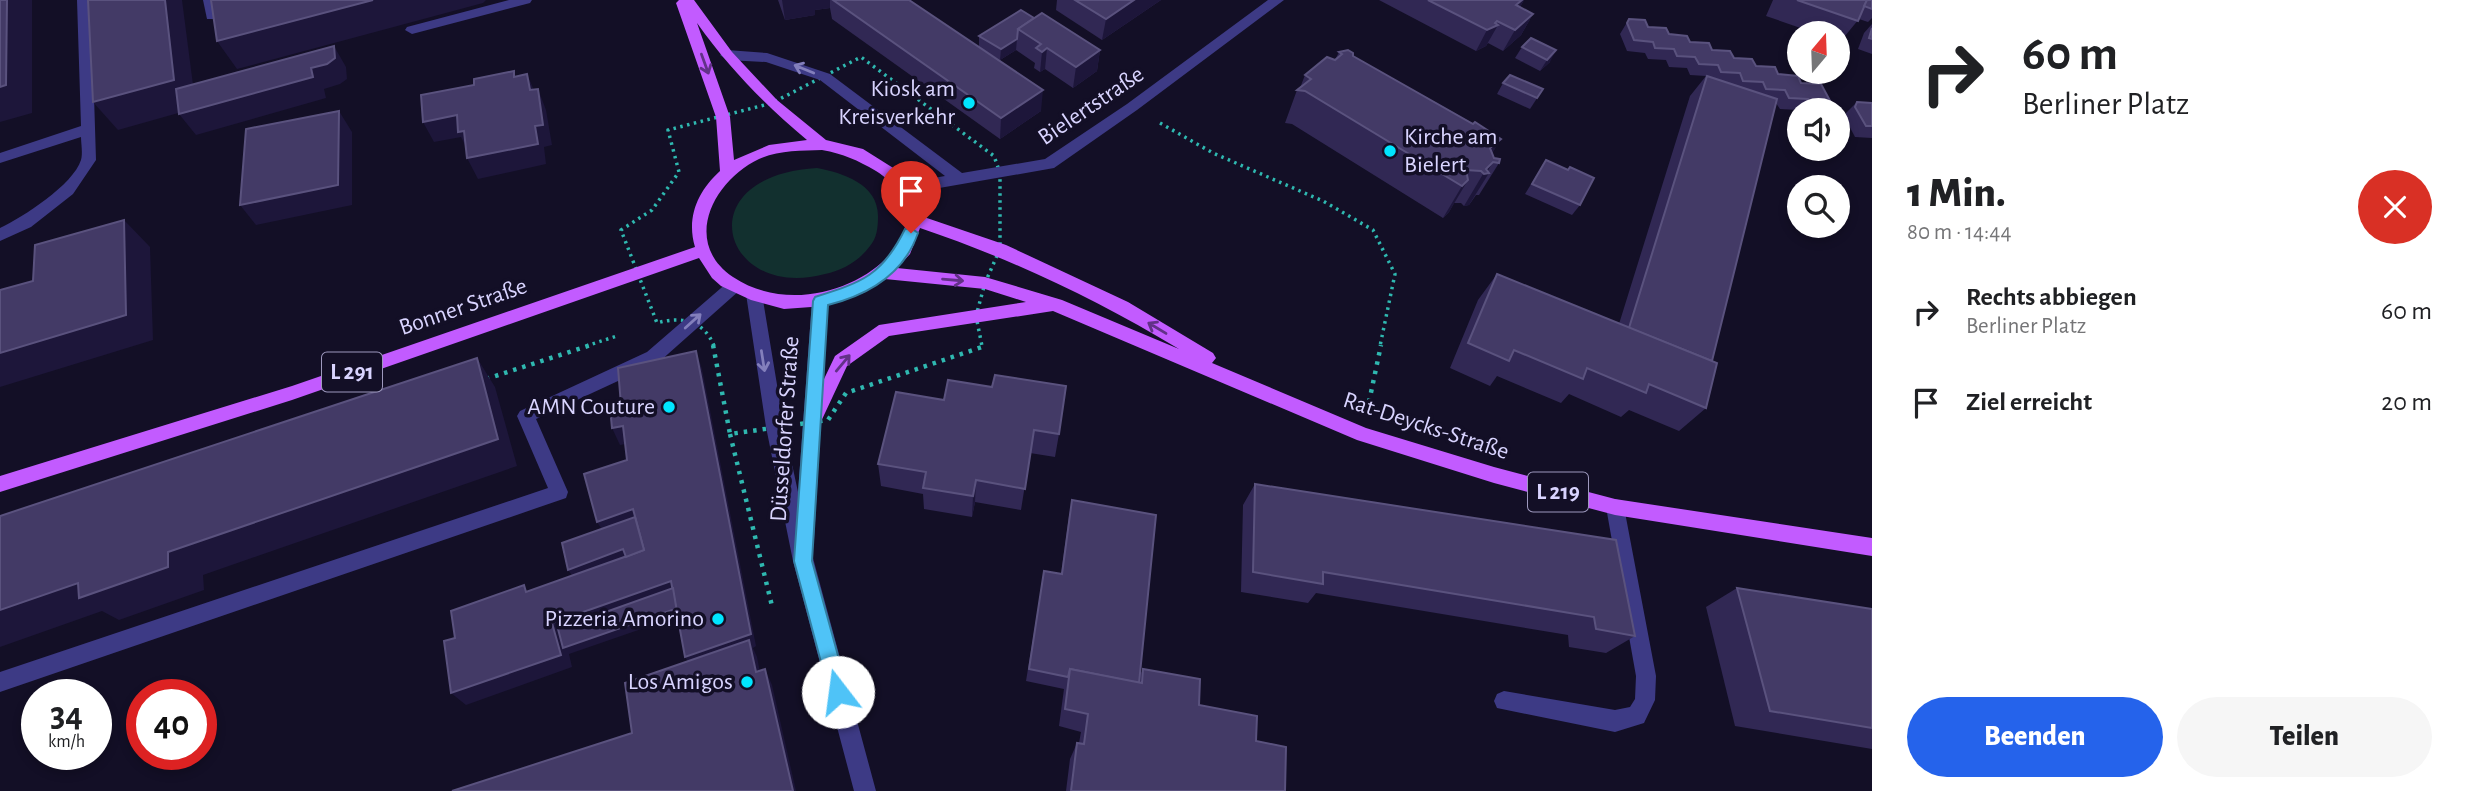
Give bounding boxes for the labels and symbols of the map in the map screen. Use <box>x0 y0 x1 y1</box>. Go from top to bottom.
north arrow <box>1787 21 1850 84</box>
one-way arrow <box>699 53 712 75</box>
one-way arrow <box>794 62 816 75</box>
street label: Bielertstraße <box>1034 62 1148 150</box>
place label: Kiosk am Kreisverkehr <box>838 77 955 129</box>
marker: Kiosk am Kreisverkehr <box>961 95 977 111</box>
place label: Kirche am Bielert <box>1404 125 1497 177</box>
marker: Kirche am Bielert <box>1382 143 1398 159</box>
pin <box>881 161 941 233</box>
street label: Bonner Straße <box>396 274 530 340</box>
one-way arrow <box>941 274 964 287</box>
one-way arrow <box>684 313 701 330</box>
one-way arrow <box>1148 321 1168 335</box>
street label: Düsseldorfer Straße <box>767 335 803 523</box>
one-way arrow <box>757 350 770 372</box>
road number: L 291 <box>322 352 382 392</box>
one-way arrow <box>835 354 851 372</box>
street label: Rat-Deycks-Straße <box>1340 388 1512 464</box>
place label: AMN Couture <box>527 395 655 419</box>
marker: AMN Couture <box>661 399 677 415</box>
road number: L 219 <box>1528 472 1588 512</box>
place label: Pizzeria Amorino <box>544 607 704 631</box>
marker: Pizzeria Amorino <box>710 611 726 627</box>
position arrow <box>801 655 875 729</box>
place label: Los Amigos <box>628 670 733 694</box>
marker: Los Amigos <box>739 674 755 690</box>
speed limit sign: 40 <box>126 679 217 770</box>

